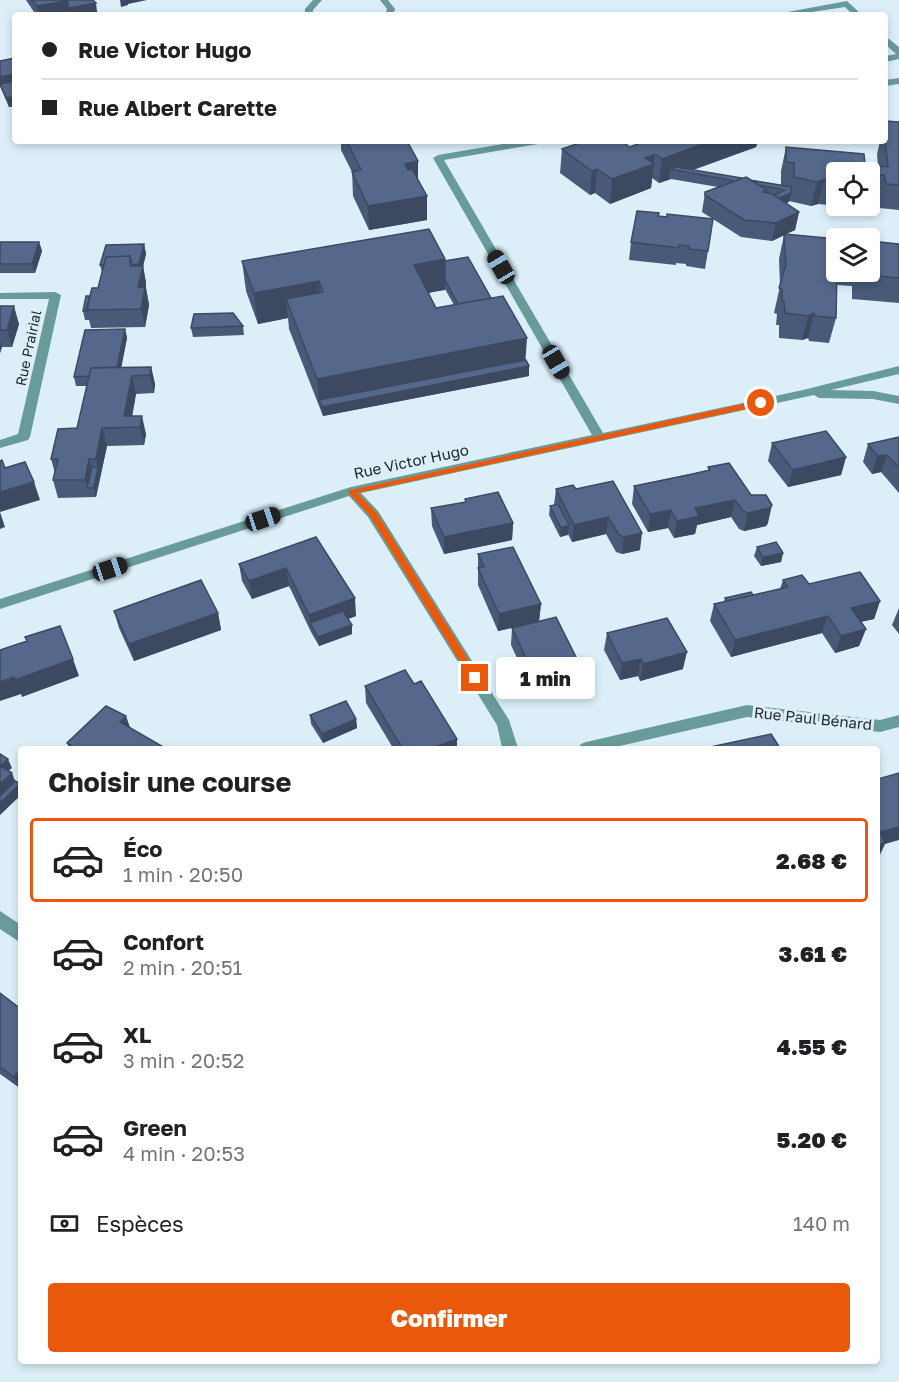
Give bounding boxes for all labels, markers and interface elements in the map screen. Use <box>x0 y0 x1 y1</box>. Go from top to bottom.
text: Rue Victor Hugo <box>78 36 251 63</box>
text: Rue Albert Carette <box>78 94 277 121</box>
map controls <box>826 162 880 282</box>
button: locate <box>826 162 880 216</box>
button: layers <box>826 228 880 282</box>
car <box>484 247 518 287</box>
street label: Rue Prairial <box>12 309 44 387</box>
car <box>539 342 573 382</box>
route start <box>747 389 774 416</box>
street label: Rue Victor Hugo <box>352 440 470 482</box>
car <box>243 505 283 533</box>
car <box>90 555 130 583</box>
callout: 1 min <box>496 657 595 699</box>
route end <box>461 664 488 691</box>
text: 1 min <box>520 666 571 690</box>
street label: Rue Paul Bénard <box>753 703 873 733</box>
text: Choisir une course <box>48 766 291 798</box>
icon: car <box>51 833 105 887</box>
text: Éco <box>123 835 162 862</box>
text: 2.68 € <box>776 847 847 874</box>
text: 1 min · 20:50 <box>123 862 243 886</box>
icon: car <box>51 926 105 980</box>
text: Confort <box>123 928 204 955</box>
text: 3.61 € <box>779 940 847 967</box>
text: 2 min · 20:51 <box>123 955 242 979</box>
icon: car <box>51 1019 105 1073</box>
text: XL <box>123 1021 151 1048</box>
text: 4.55 € <box>777 1033 847 1060</box>
text: 3 min · 20:52 <box>123 1048 244 1072</box>
icon: car <box>51 1112 105 1166</box>
text: Green <box>123 1114 187 1141</box>
text: 5.20 € <box>776 1126 847 1153</box>
text: 4 min · 20:53 <box>123 1141 245 1165</box>
icon: cash <box>48 1207 81 1240</box>
text: Espèces <box>96 1210 184 1237</box>
text: 140 m <box>793 1211 850 1235</box>
button: Confirmer <box>48 1283 850 1352</box>

